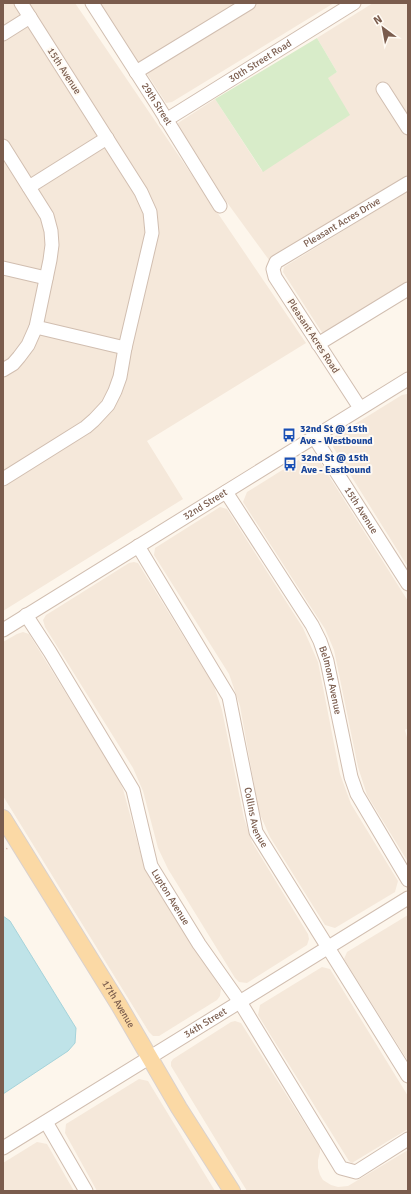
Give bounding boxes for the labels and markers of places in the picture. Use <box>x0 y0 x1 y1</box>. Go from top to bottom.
place label: 32nd St @ 15th Ave - Westbound <box>300 423 373 447</box>
bus stop icon: 32nd St @ 15th Ave - Westbound <box>281 427 297 443</box>
place label: 32nd St @ 15th Ave - Eastbound <box>301 452 372 476</box>
bus stop icon: 32nd St @ 15th Ave - Eastbound <box>282 456 298 472</box>

